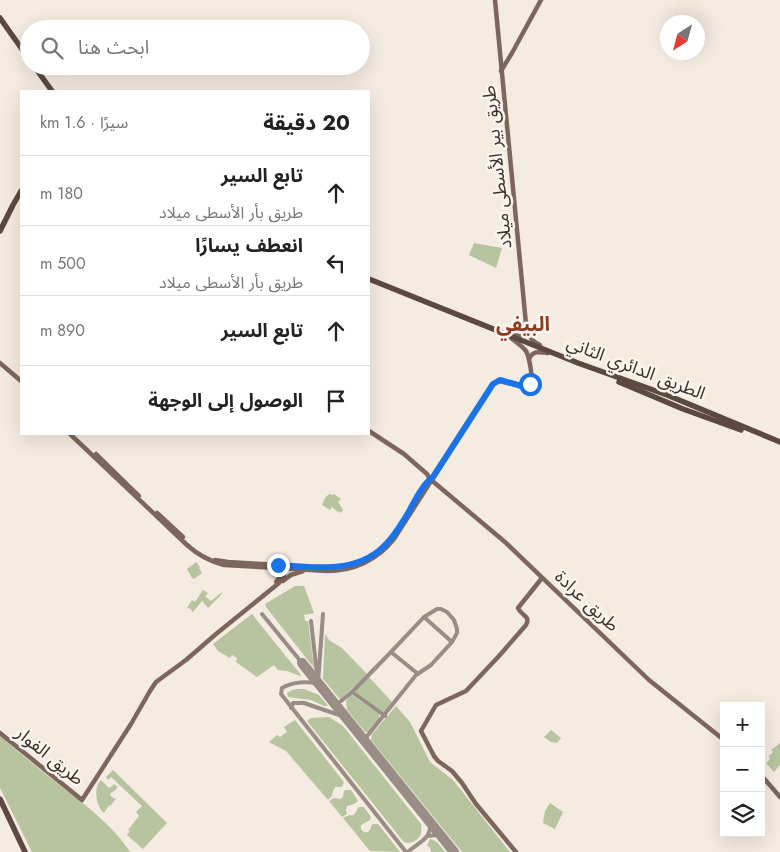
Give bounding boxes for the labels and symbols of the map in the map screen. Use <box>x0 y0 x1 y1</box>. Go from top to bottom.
north arrow <box>660 15 705 60</box>
street label: طريق بير الأسطى ميلاد <box>475 84 519 250</box>
district label: البيفي <box>496 310 550 341</box>
street label: الطريق الدائري الثاني <box>563 330 709 407</box>
route start <box>519 373 542 396</box>
route end <box>267 554 290 577</box>
street label: طريق عرادة <box>549 564 625 638</box>
street label: طريق الفوار <box>9 720 90 792</box>

